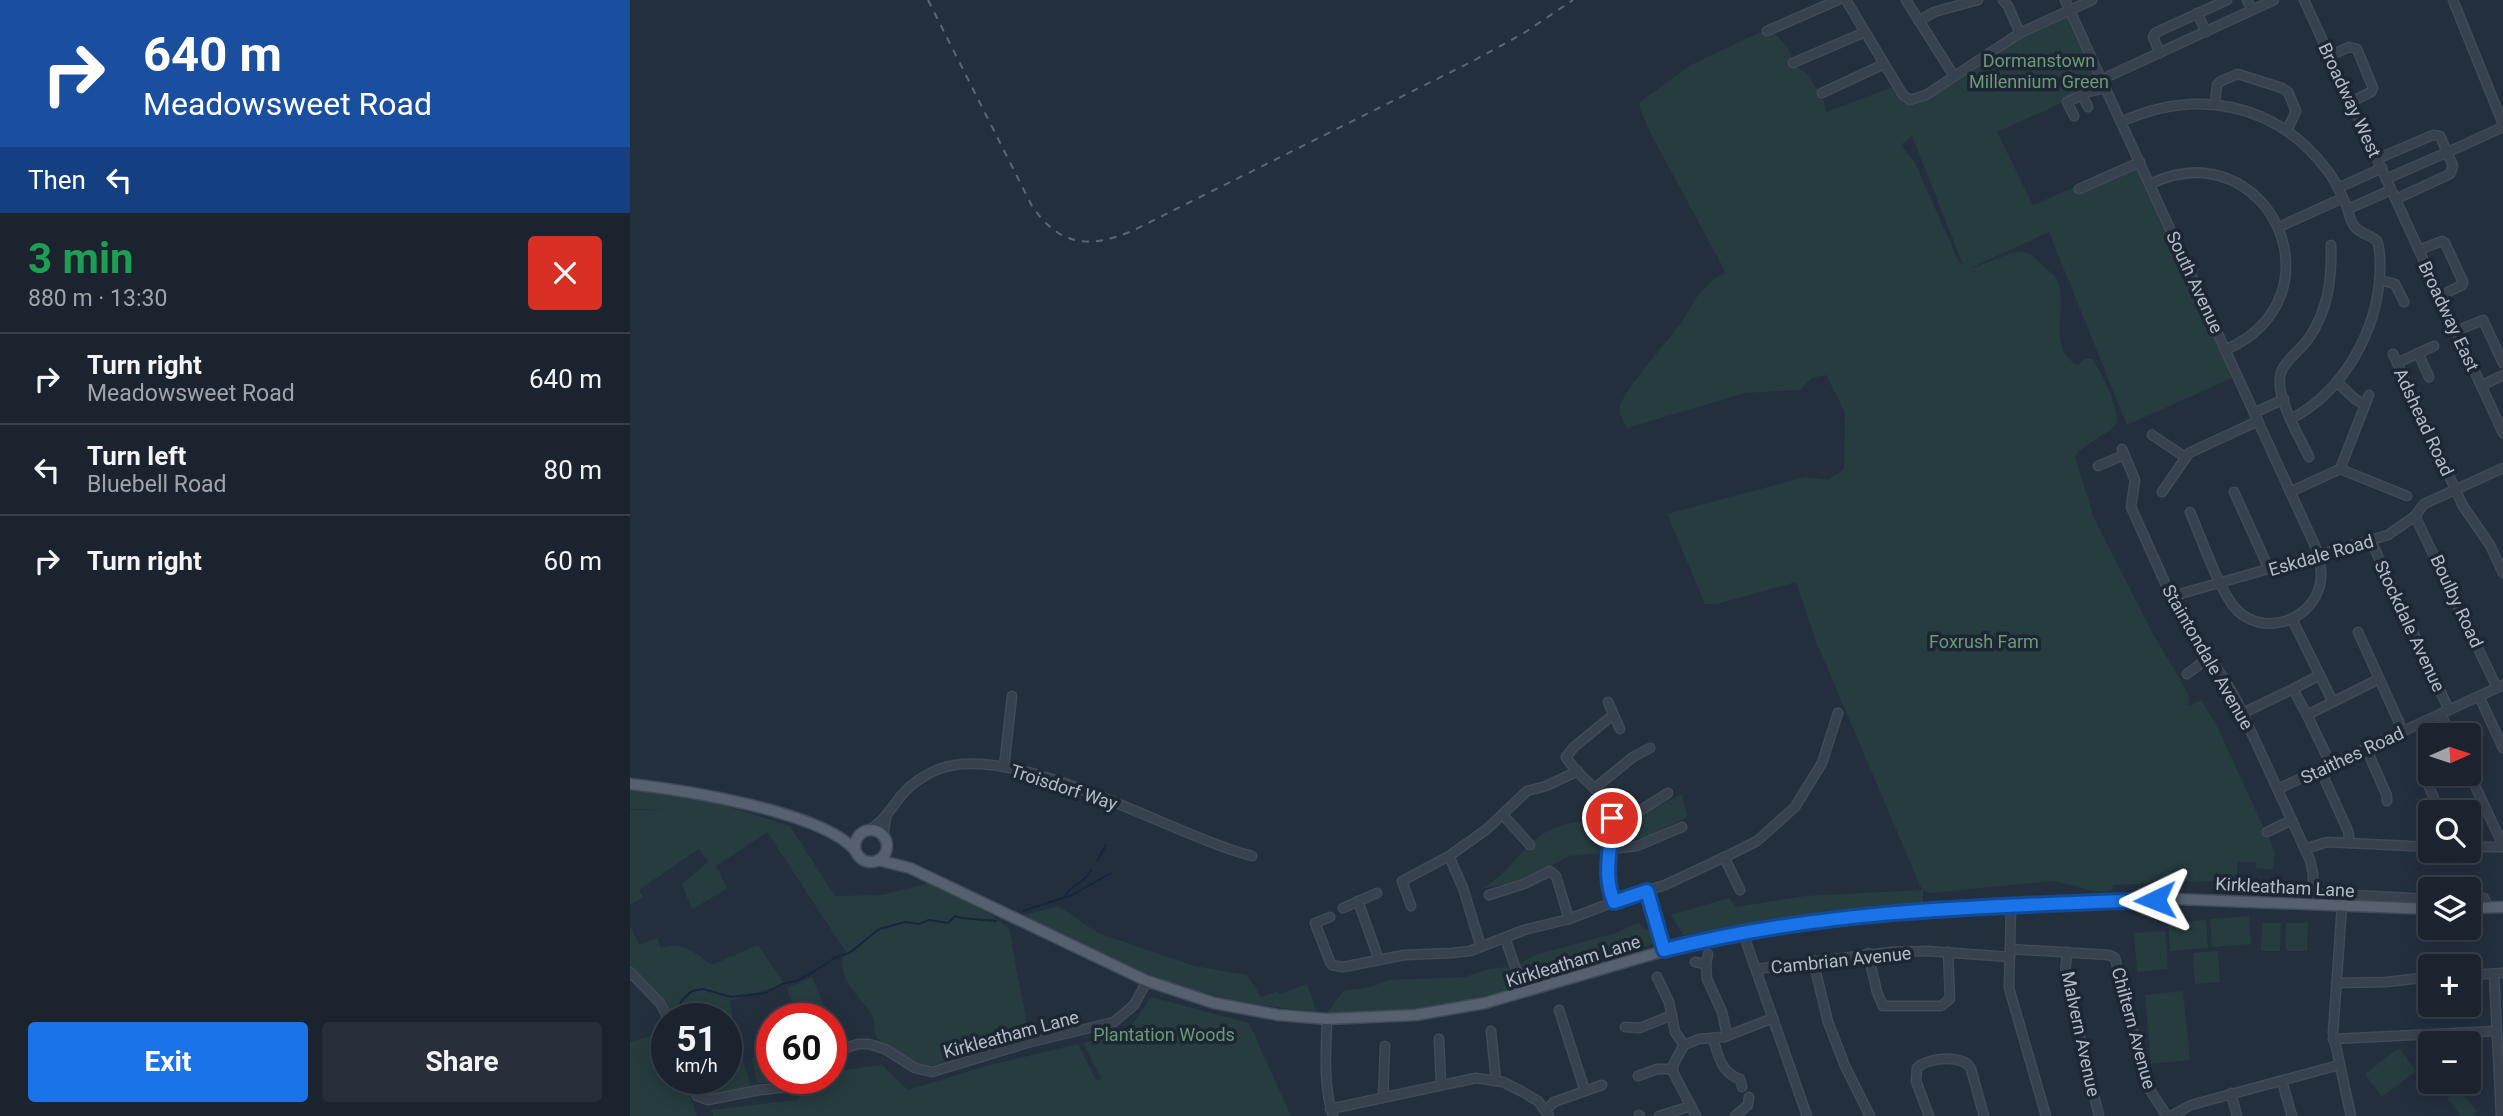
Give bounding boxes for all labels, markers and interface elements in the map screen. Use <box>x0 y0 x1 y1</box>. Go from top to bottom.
text: 640 m <box>143 26 282 83</box>
icon: right <box>28 28 119 119</box>
street label: Broadway West <box>2314 39 2386 161</box>
park label: Dormanstown Millennium Green <box>1969 50 2109 92</box>
text: Meadowsweet Road <box>143 85 432 123</box>
icon: left <box>100 161 138 199</box>
text: Then <box>28 165 86 195</box>
street label: South Avenue <box>2162 228 2228 336</box>
text: 3 min <box>28 234 134 283</box>
button: close <box>528 236 602 310</box>
street label: Broadway East <box>2414 258 2484 374</box>
text: 880 m · 13:30 <box>28 285 167 312</box>
text: Turn right <box>87 350 202 380</box>
icon: right <box>28 360 66 398</box>
text: 640 m <box>529 364 602 394</box>
street label: Adshead Road <box>2390 365 2458 479</box>
text: Meadowsweet Road <box>87 380 295 407</box>
text: Turn left <box>87 441 186 471</box>
icon: left <box>28 451 66 489</box>
text: 80 m <box>544 455 602 485</box>
text: Bluebell Road <box>87 471 227 498</box>
street label: Eskdale Road <box>2266 530 2376 580</box>
icon: right <box>28 542 66 580</box>
text: Turn right <box>87 546 202 576</box>
text: 60 m <box>544 546 602 576</box>
street label: Boulby Road <box>2426 551 2488 651</box>
street label: Stockdale Avenue <box>2370 557 2450 695</box>
street label: Staintondale Avenue <box>2158 581 2258 733</box>
park label: Foxrush Farm <box>1929 631 2039 652</box>
street label: Staithes Road <box>2297 722 2407 788</box>
north arrow <box>2418 723 2482 786</box>
map controls <box>2418 723 2481 1094</box>
street label: Troisdorf Way <box>1008 760 1121 814</box>
pin <box>1582 788 1642 848</box>
icon: arrive <box>1593 799 1631 837</box>
button: search <box>2418 800 2481 863</box>
position arrow <box>2118 863 2192 937</box>
street label: Kirkleatham Lane <box>2215 873 2355 901</box>
button: layers <box>2418 877 2481 940</box>
street label: Kirkleatham Lane <box>1503 931 1643 991</box>
street label: Cambrian Avenue <box>1770 942 1912 978</box>
button: + <box>2418 954 2481 1017</box>
street label: Chiltern Avenue <box>2108 965 2160 1091</box>
street label: Malvern Avenue <box>2057 970 2105 1098</box>
speed limit sign: 60 <box>756 1003 847 1094</box>
street label: Kirkleatham Lane <box>941 1006 1081 1062</box>
text: 51 <box>676 1019 717 1060</box>
button: Exit <box>28 1022 308 1102</box>
button: Share <box>322 1022 602 1102</box>
park label: Plantation Woods <box>1093 1024 1235 1045</box>
button: − <box>2418 1031 2481 1094</box>
text: km/h <box>675 1055 718 1076</box>

